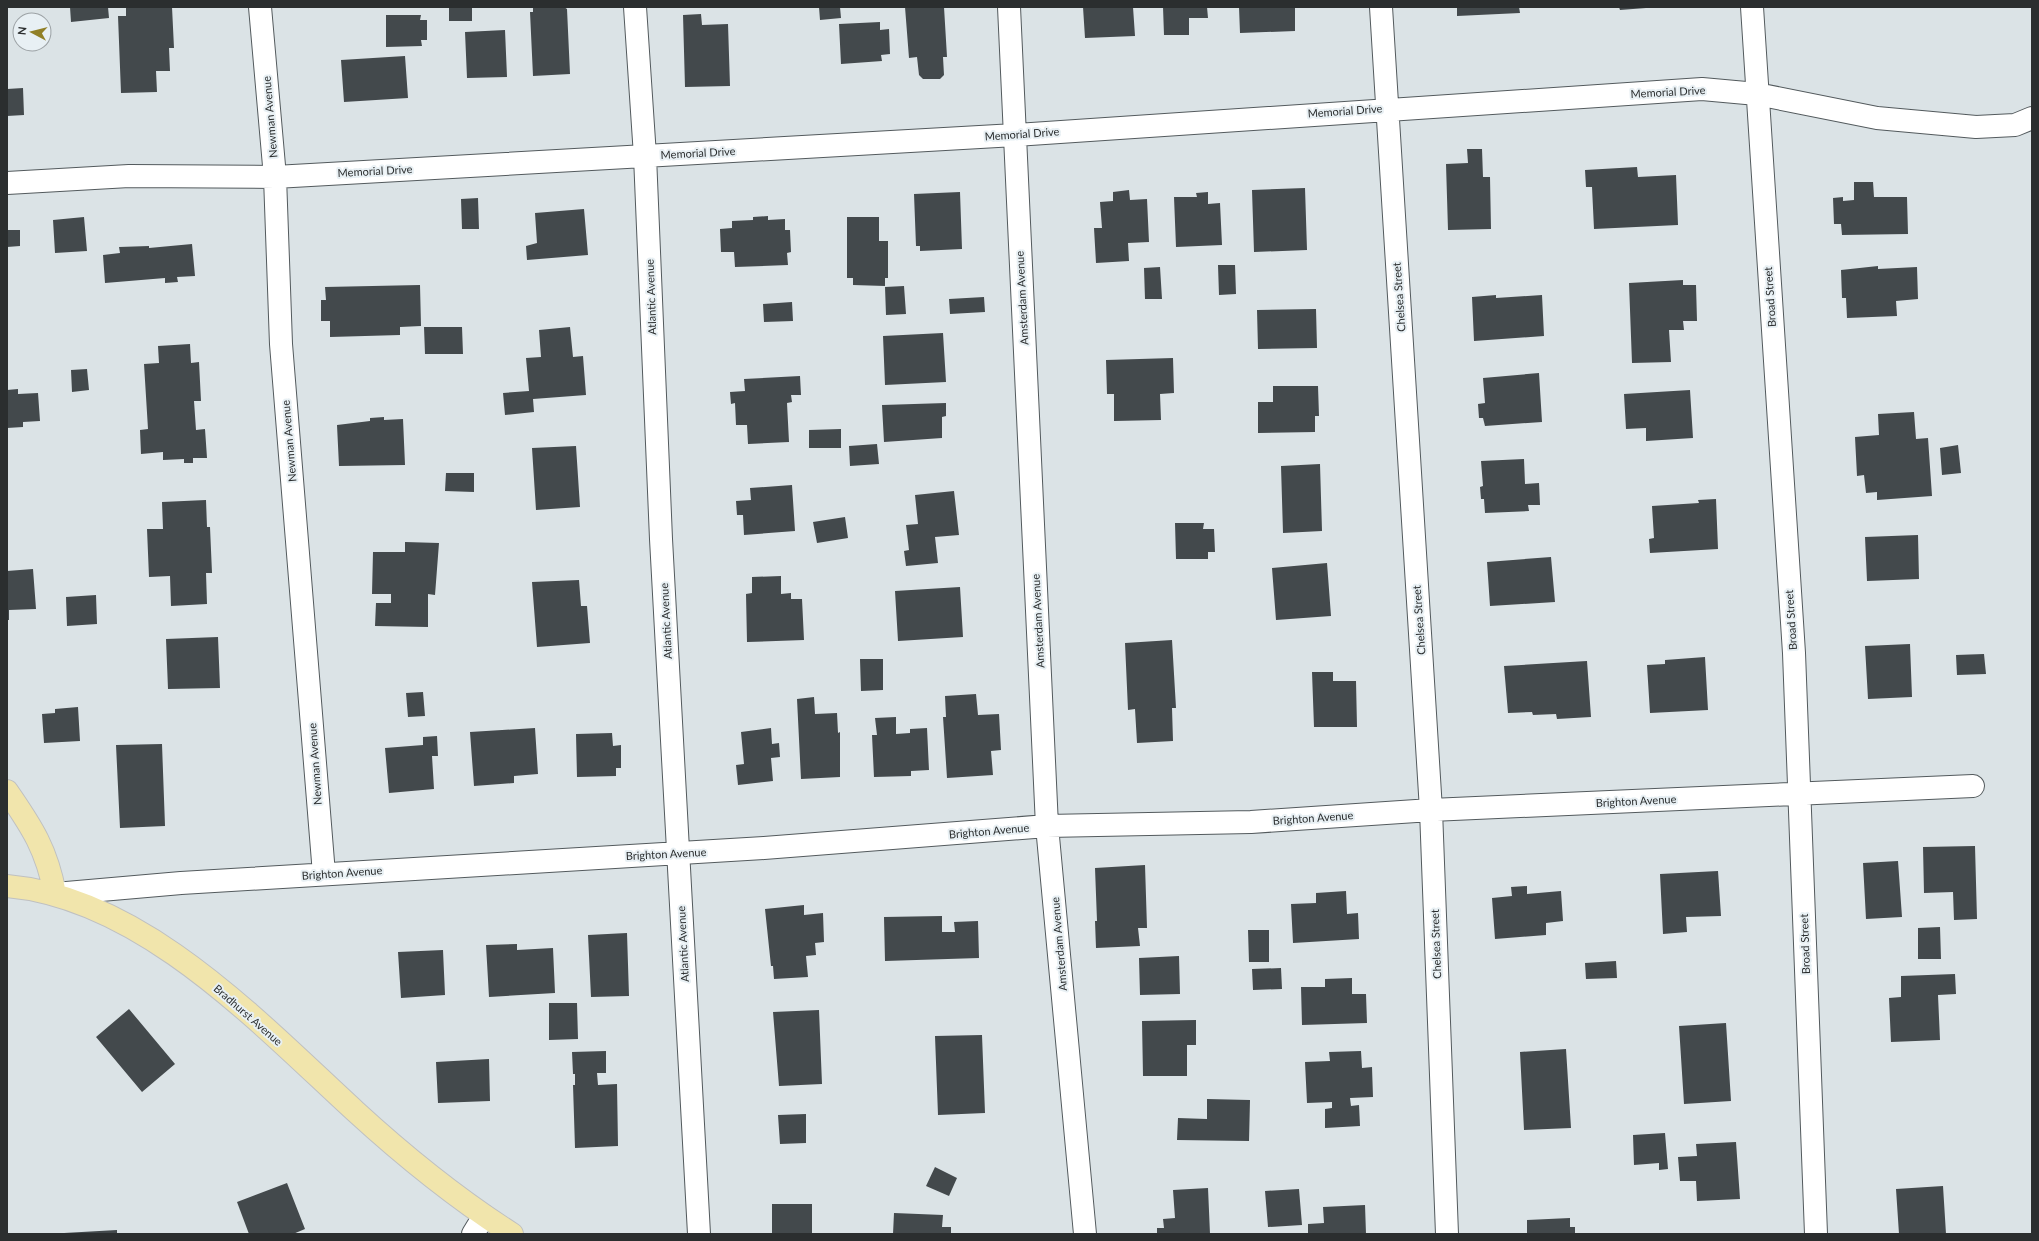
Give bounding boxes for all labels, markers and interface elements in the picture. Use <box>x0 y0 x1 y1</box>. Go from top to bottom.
north arrow <box>12 12 52 52</box>
text: N <box>15 26 29 36</box>
street label: Newman Avenue <box>259 75 280 159</box>
street label: Memorial Drive <box>1630 83 1706 100</box>
street label: Memorial Drive <box>1307 101 1383 120</box>
street label: Memorial Drive <box>984 124 1060 143</box>
street label: Memorial Drive <box>660 144 736 161</box>
street label: Memorial Drive <box>337 162 413 179</box>
street label: Amsterdam Avenue <box>1013 250 1030 345</box>
street label: Atlantic Avenue <box>643 259 658 335</box>
street label: Chelsea Street <box>1390 262 1407 332</box>
street label: Broad Street <box>1761 266 1778 328</box>
street label: Newman Avenue <box>278 399 299 483</box>
street label: Amsterdam Avenue <box>1029 573 1046 668</box>
street label: Atlantic Avenue <box>657 583 674 659</box>
street label: Chelsea Street <box>1410 585 1427 655</box>
street label: Broad Street <box>1782 589 1799 651</box>
street label: Newman Avenue <box>305 722 324 805</box>
street label: Brighton Avenue <box>1595 792 1677 809</box>
street label: Brighton Avenue <box>1272 808 1354 827</box>
street label: Brighton Avenue <box>948 820 1030 840</box>
street label: Brighton Avenue <box>625 845 707 862</box>
street label: Brighton Avenue <box>301 863 383 882</box>
street label: Amsterdam Avenue <box>1048 896 1069 992</box>
street label: Atlantic Avenue <box>674 906 691 982</box>
street label: Chelsea Street <box>1428 909 1443 979</box>
street label: Broad Street <box>1797 914 1812 974</box>
street label: Bradhurst Avenue <box>211 981 285 1048</box>

